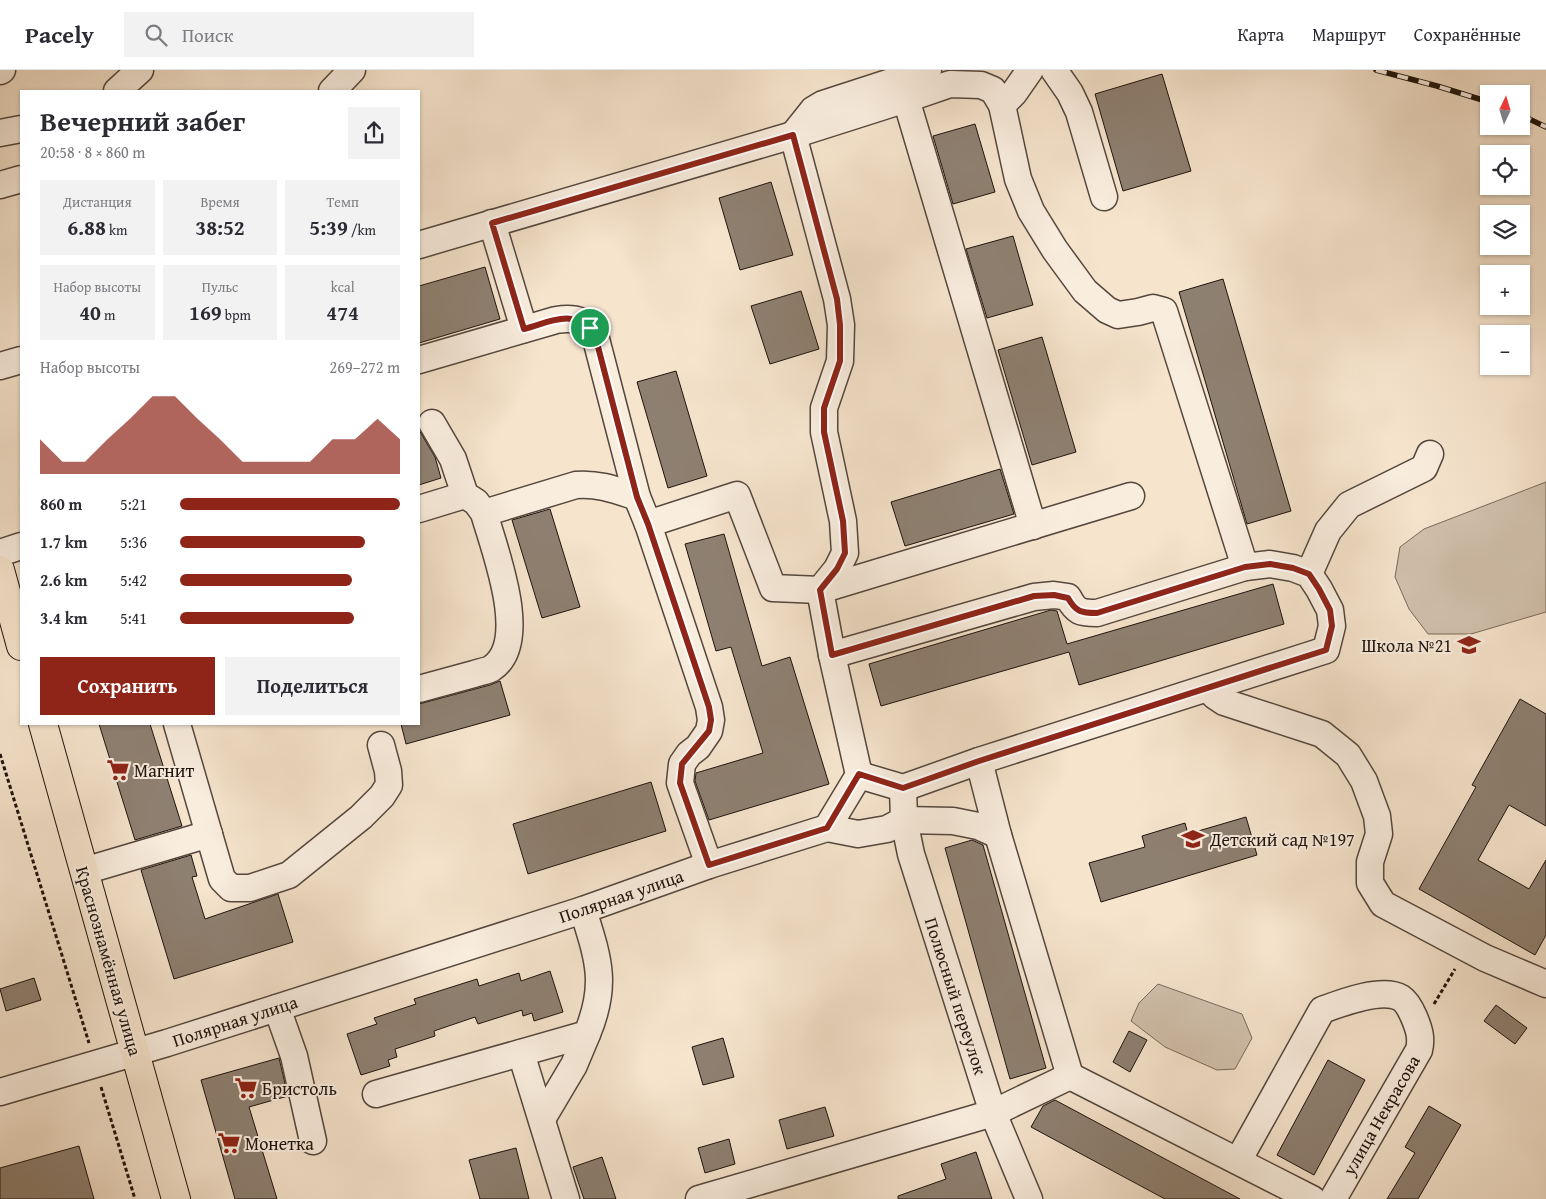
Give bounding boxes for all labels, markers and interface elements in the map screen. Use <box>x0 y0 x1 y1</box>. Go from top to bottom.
search box <box>124 12 474 57</box>
text: Pacely <box>25 17 94 52</box>
icon: search <box>142 21 170 49</box>
text: Поиск <box>182 21 234 49</box>
text: Карта <box>1238 21 1284 48</box>
text: Маршрут <box>1312 21 1386 48</box>
text: Сохранённые <box>1414 21 1521 48</box>
north arrow <box>1480 85 1530 135</box>
map controls <box>1480 85 1530 375</box>
text: Вечерний забег <box>40 100 245 141</box>
button: share <box>348 107 400 159</box>
text: 20:58 · 8 × 860 m <box>40 140 145 164</box>
button: locate <box>1480 145 1530 195</box>
text: Дистанция <box>63 192 132 212</box>
text: Время <box>200 192 240 212</box>
text: Темп <box>326 192 359 212</box>
button: layers <box>1480 205 1530 255</box>
text: 6.88 <box>67 212 106 243</box>
text: 38:52 <box>195 212 245 243</box>
text: 5:39 <box>309 212 348 243</box>
text: km <box>106 220 127 240</box>
text: /km <box>348 220 376 240</box>
button: + <box>1480 265 1530 315</box>
text: Набор высоты <box>54 277 141 297</box>
text: Пульс <box>202 277 238 297</box>
text: kcal <box>331 277 355 297</box>
text: 40 <box>79 297 101 328</box>
text: 169 <box>189 297 222 328</box>
text: 474 <box>326 297 359 328</box>
text: m <box>101 305 115 325</box>
text: bpm <box>222 305 251 325</box>
pin <box>569 307 611 349</box>
icon: arrive <box>576 314 604 342</box>
button: − <box>1480 325 1530 375</box>
text: Набор высоты <box>40 355 140 379</box>
text: 269–272 m <box>330 355 400 379</box>
text: 860 m <box>40 492 82 516</box>
text: 5:21 <box>120 492 147 516</box>
text: 1.7 km <box>40 530 87 554</box>
text: 5:36 <box>120 530 147 554</box>
text: 2.6 km <box>40 568 87 592</box>
text: 5:42 <box>120 568 147 592</box>
text: 3.4 km <box>40 606 87 630</box>
text: 5:41 <box>120 606 147 630</box>
place label: Школа №21 <box>1362 632 1452 659</box>
school or university icon: Школа №21 <box>1456 632 1482 658</box>
button: Сохранить <box>40 657 215 715</box>
button: Поделиться <box>225 657 400 715</box>
supermarket icon: Магнит <box>105 757 131 783</box>
place label: Магнит <box>134 757 194 784</box>
school or university icon: Детский сад №197 <box>1180 826 1206 852</box>
place label: Детский сад №197 <box>1209 826 1355 853</box>
street label: Полярная улица <box>555 862 687 930</box>
street label: Краснознамённая улица <box>69 863 149 1059</box>
street label: Полюсный переулок <box>918 914 994 1079</box>
street label: Полярная улица <box>169 988 301 1054</box>
street label: улица Некрасова <box>1335 1049 1427 1181</box>
supermarket icon: Бристоль <box>233 1075 259 1101</box>
place label: Бристоль <box>262 1075 337 1102</box>
supermarket icon: Монетка <box>216 1130 242 1156</box>
place label: Монетка <box>245 1130 314 1157</box>

